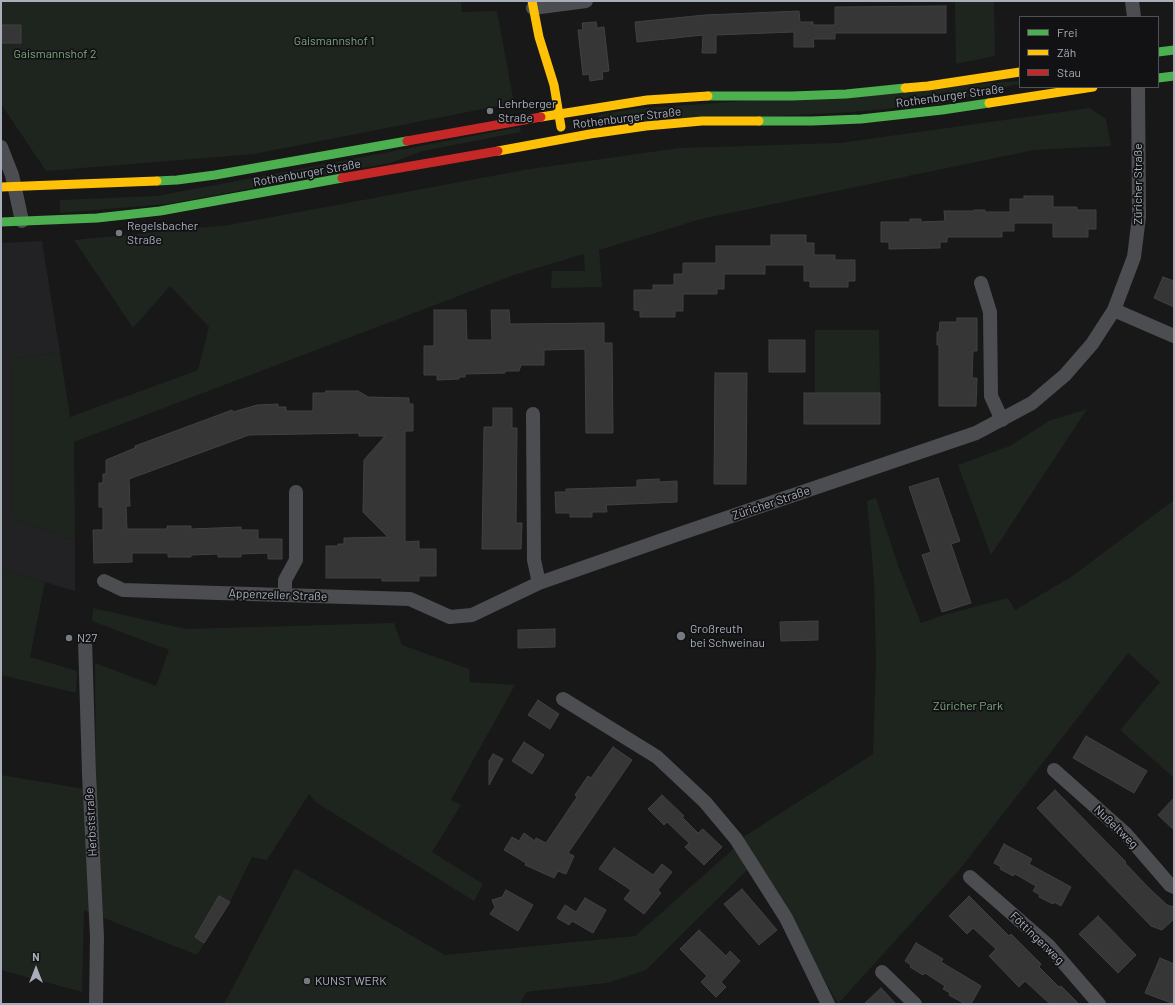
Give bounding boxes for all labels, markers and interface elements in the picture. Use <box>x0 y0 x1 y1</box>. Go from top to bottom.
legend <box>1019 16 1159 88</box>
text: Frei <box>1057 25 1077 39</box>
park label: Gaismannshof 1 <box>294 34 374 48</box>
text: Zäh <box>1057 45 1076 59</box>
park label: Gaismannshof 2 <box>14 47 96 61</box>
text: Stau <box>1057 65 1081 79</box>
street label: Rothenburger Straße <box>895 81 1005 111</box>
place label: Lehrberger Straße <box>498 97 556 125</box>
street label: Rothenburger Straße <box>572 104 682 132</box>
marker: Lehrberger Straße <box>485 106 495 116</box>
street label: Züricher Straße <box>1131 143 1145 225</box>
street label: Rothenburger Straße <box>252 156 362 190</box>
place label: Regelsbacher Straße <box>127 219 198 247</box>
marker: Regelsbacher Straße <box>114 228 124 238</box>
street label: Züricher Straße <box>730 483 812 523</box>
street label: Appenzeller Straße <box>228 586 328 604</box>
place label: Großreuth bei Schweinau <box>690 622 765 650</box>
marker: Großreuth bei Schweinau <box>675 630 687 642</box>
place label: N27 <box>77 631 97 645</box>
marker: N27 <box>64 633 74 643</box>
park label: Züricher Park <box>933 699 1003 713</box>
street label: Herbststraße <box>82 787 100 857</box>
street label: Nußeltweg <box>1091 802 1141 852</box>
street label: Föttingerweg <box>1007 909 1067 967</box>
north arrow <box>16 949 56 989</box>
text: N <box>32 950 40 963</box>
place label: KUNST WERK <box>315 974 387 988</box>
marker: KUNST WERK <box>302 976 312 986</box>

